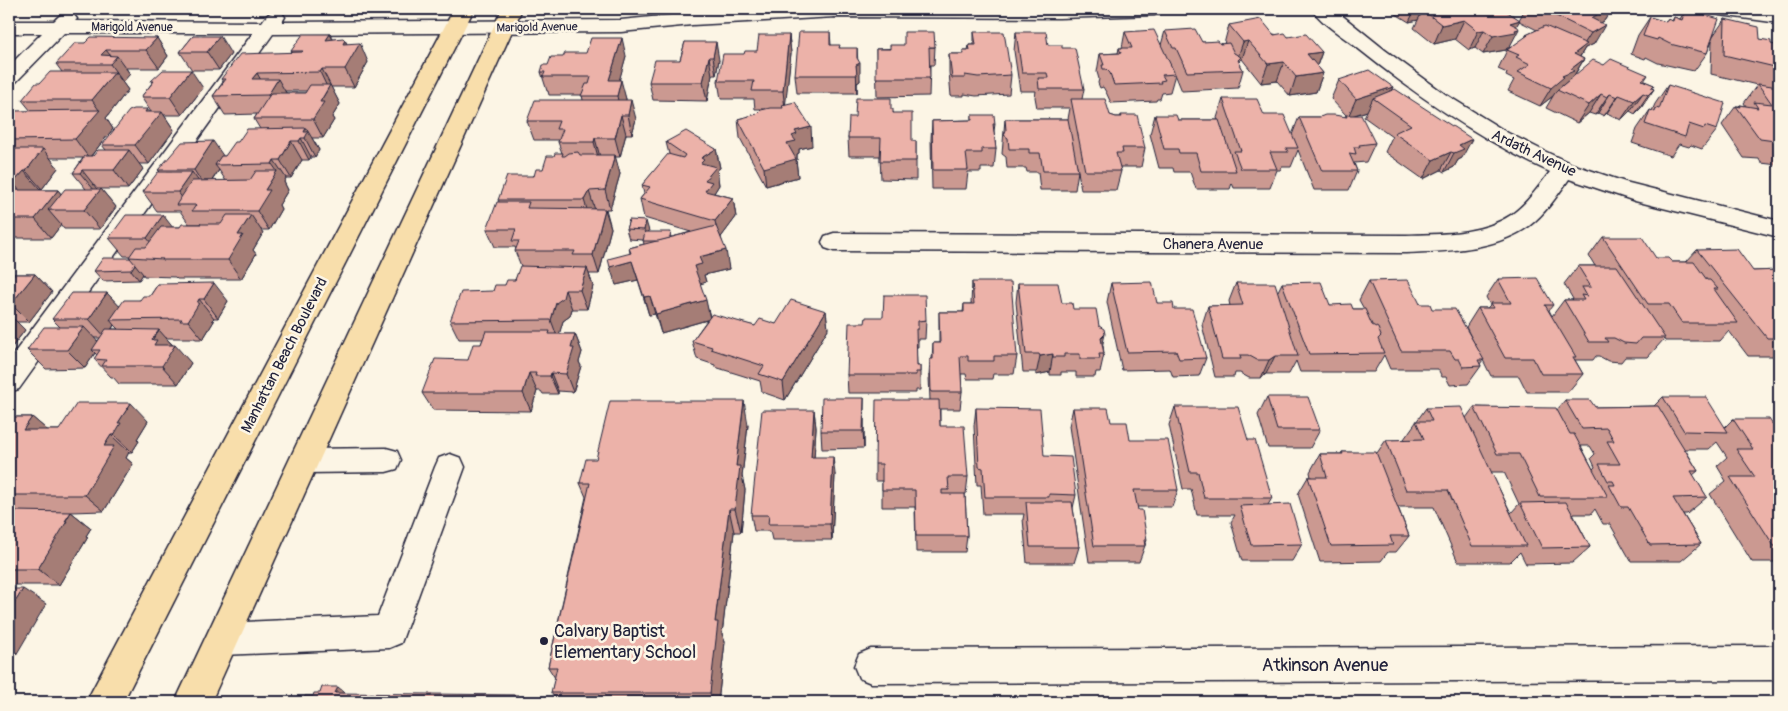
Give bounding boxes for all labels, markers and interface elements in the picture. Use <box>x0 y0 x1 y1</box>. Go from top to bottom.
street label: Marigold Avenue <box>496 19 578 36</box>
street label: Marigold Avenue <box>91 20 173 35</box>
street label: Ardath Avenue <box>1488 126 1580 182</box>
street label: Chanera Avenue <box>1163 235 1264 254</box>
street label: Manhattan Beach Boulevard <box>237 274 332 436</box>
place label: Calvary Baptist Elementary School <box>554 620 696 664</box>
marker: Calvary Baptist Elementary School <box>538 635 550 647</box>
street label: Atkinson Avenue <box>1262 654 1388 677</box>

